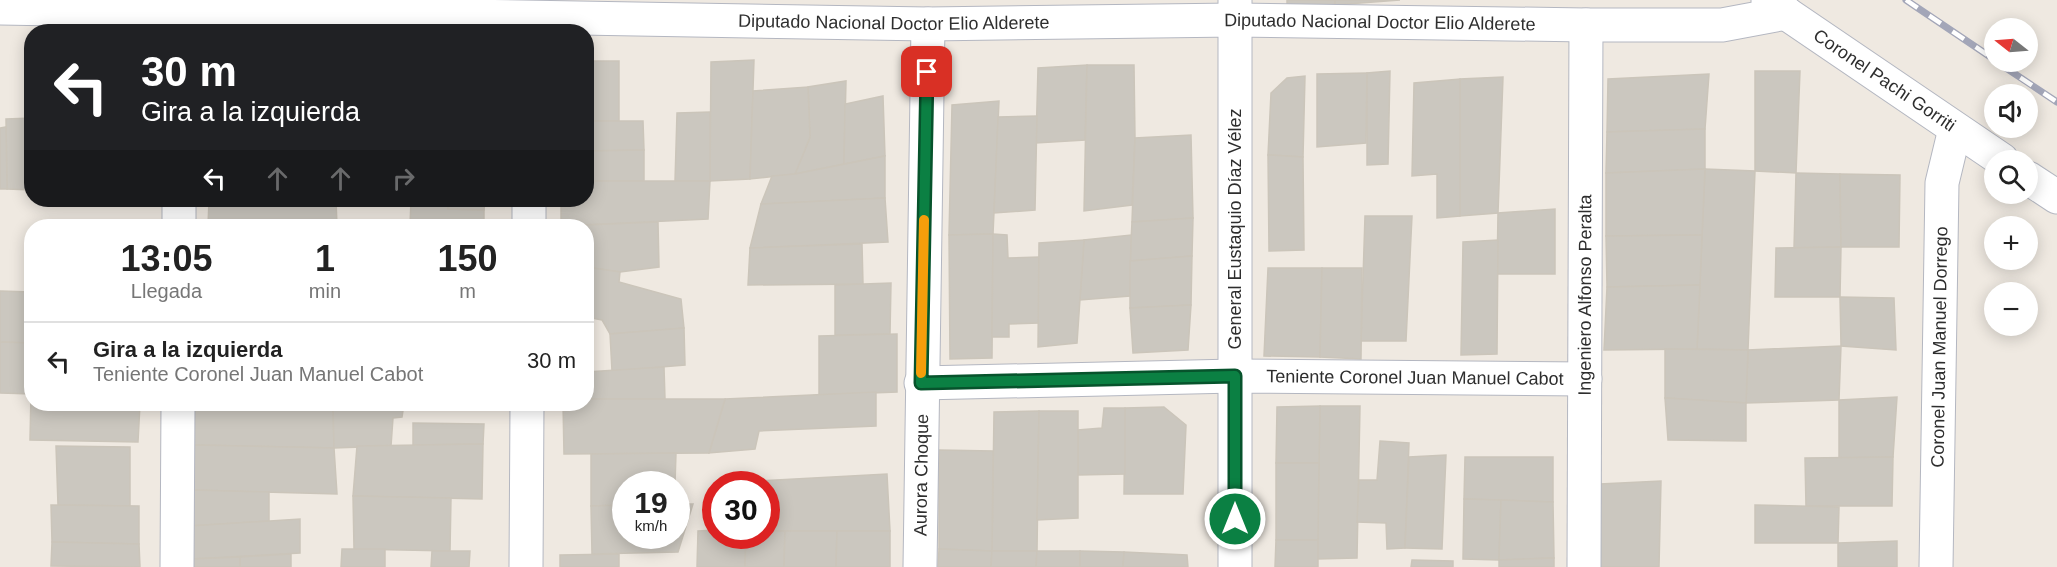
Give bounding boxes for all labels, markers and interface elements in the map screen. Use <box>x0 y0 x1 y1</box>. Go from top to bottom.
street label: Diputado Nacional Doctor Elio Alderete <box>1224 10 1536 34</box>
street label: Diputado Nacional Doctor Elio Alderete <box>738 11 1050 34</box>
north arrow <box>1984 18 2038 72</box>
map controls <box>1984 18 2038 336</box>
street label: Coronel Pachi Gorriti <box>1810 25 1959 135</box>
pin <box>901 46 952 97</box>
icon: left <box>42 48 120 126</box>
text: 30 m <box>141 48 237 95</box>
icon: arrive <box>910 55 943 88</box>
button: sound <box>1984 84 2038 138</box>
text: Gira a la izquierda <box>141 97 360 127</box>
street label: General Eustaquio Díaz Vélez <box>1225 108 1245 350</box>
button: search <box>1984 150 2038 204</box>
icon: left <box>198 162 231 195</box>
icon: ahead <box>261 162 294 195</box>
icon: ahead <box>324 162 357 195</box>
icon: right <box>387 162 420 195</box>
street label: Ingeniero Alfonso Peralta <box>1575 193 1595 396</box>
button: + <box>1984 216 2038 270</box>
street label: Coronel Juan Manuel Dorrego <box>1928 226 1951 468</box>
text: 13:05 <box>120 238 212 279</box>
text: 1 <box>315 238 335 279</box>
text: 150 <box>437 238 498 279</box>
text: Llegada <box>131 280 202 302</box>
text: min <box>309 280 341 302</box>
text: m <box>459 280 476 302</box>
button: − <box>1984 282 2038 336</box>
text: Gira a la izquierda <box>93 337 283 362</box>
icon: left <box>42 345 75 378</box>
text: 30 m <box>527 348 576 373</box>
text: Teniente Coronel Juan Manuel Cabot <box>93 363 423 385</box>
street label: Teniente Coronel Juan Manuel Cabot <box>1266 366 1564 389</box>
street label: Aurora Choque <box>910 414 932 536</box>
speed limit sign: 30 <box>702 471 780 549</box>
text: 19 <box>634 486 668 519</box>
position arrow <box>1203 487 1267 551</box>
text: km/h <box>635 517 667 534</box>

